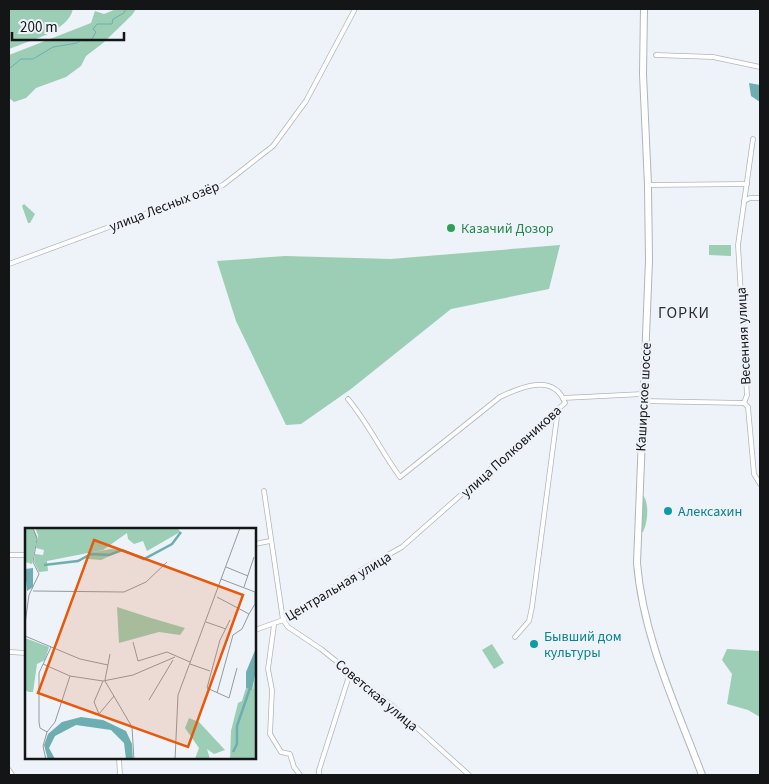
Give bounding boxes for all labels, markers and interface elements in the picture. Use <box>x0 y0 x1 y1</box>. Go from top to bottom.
scale bar <box>12 10 125 42</box>
text: 200 m <box>20 17 58 38</box>
street label: улица Лесных озёр <box>106 177 223 237</box>
place label: Казачий Дозор <box>461 219 554 239</box>
marker: Казачий Дозор <box>445 222 457 234</box>
street label: Весенняя улица <box>731 287 757 385</box>
district label: ГОРКИ <box>658 302 710 324</box>
street label: Каширское шоссе <box>631 342 657 452</box>
street label: улица Полковникова <box>457 401 566 502</box>
place label: Алексахин <box>678 502 742 522</box>
marker: Алексахин <box>662 505 674 517</box>
inset map <box>25 528 256 759</box>
street label: Центральная улица <box>282 547 395 627</box>
place label: Бывший дом культуры <box>544 627 622 663</box>
marker: Бывший дом культуры <box>528 638 540 650</box>
street label: Советская улица <box>331 655 422 736</box>

